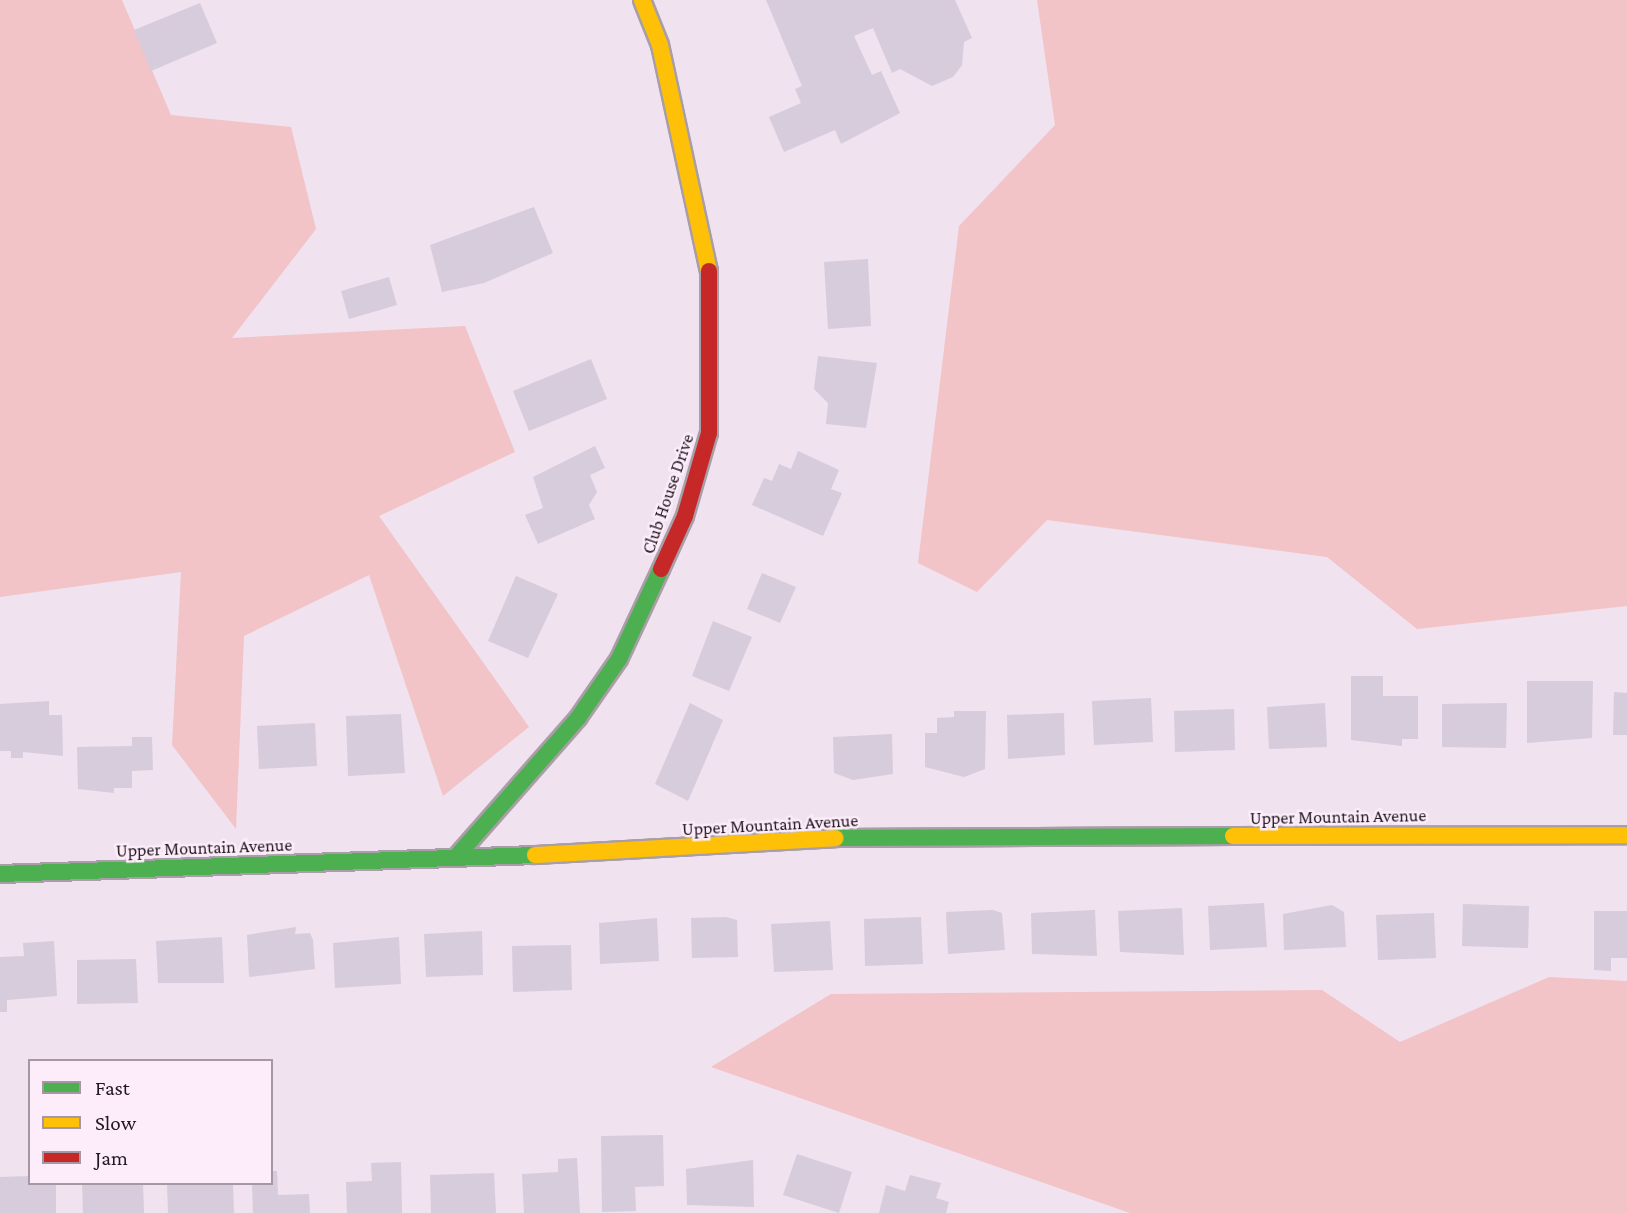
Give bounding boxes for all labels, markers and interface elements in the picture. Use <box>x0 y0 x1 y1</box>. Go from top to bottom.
street label: Club House Drive <box>637 431 699 557</box>
street label: Upper Mountain Avenue <box>1250 805 1426 829</box>
street label: Upper Mountain Avenue <box>681 810 859 840</box>
street label: Upper Mountain Avenue <box>116 834 292 862</box>
legend <box>28 1059 273 1185</box>
text: Fast <box>95 1076 130 1100</box>
text: Slow <box>95 1111 136 1135</box>
text: Jam <box>95 1146 128 1170</box>

